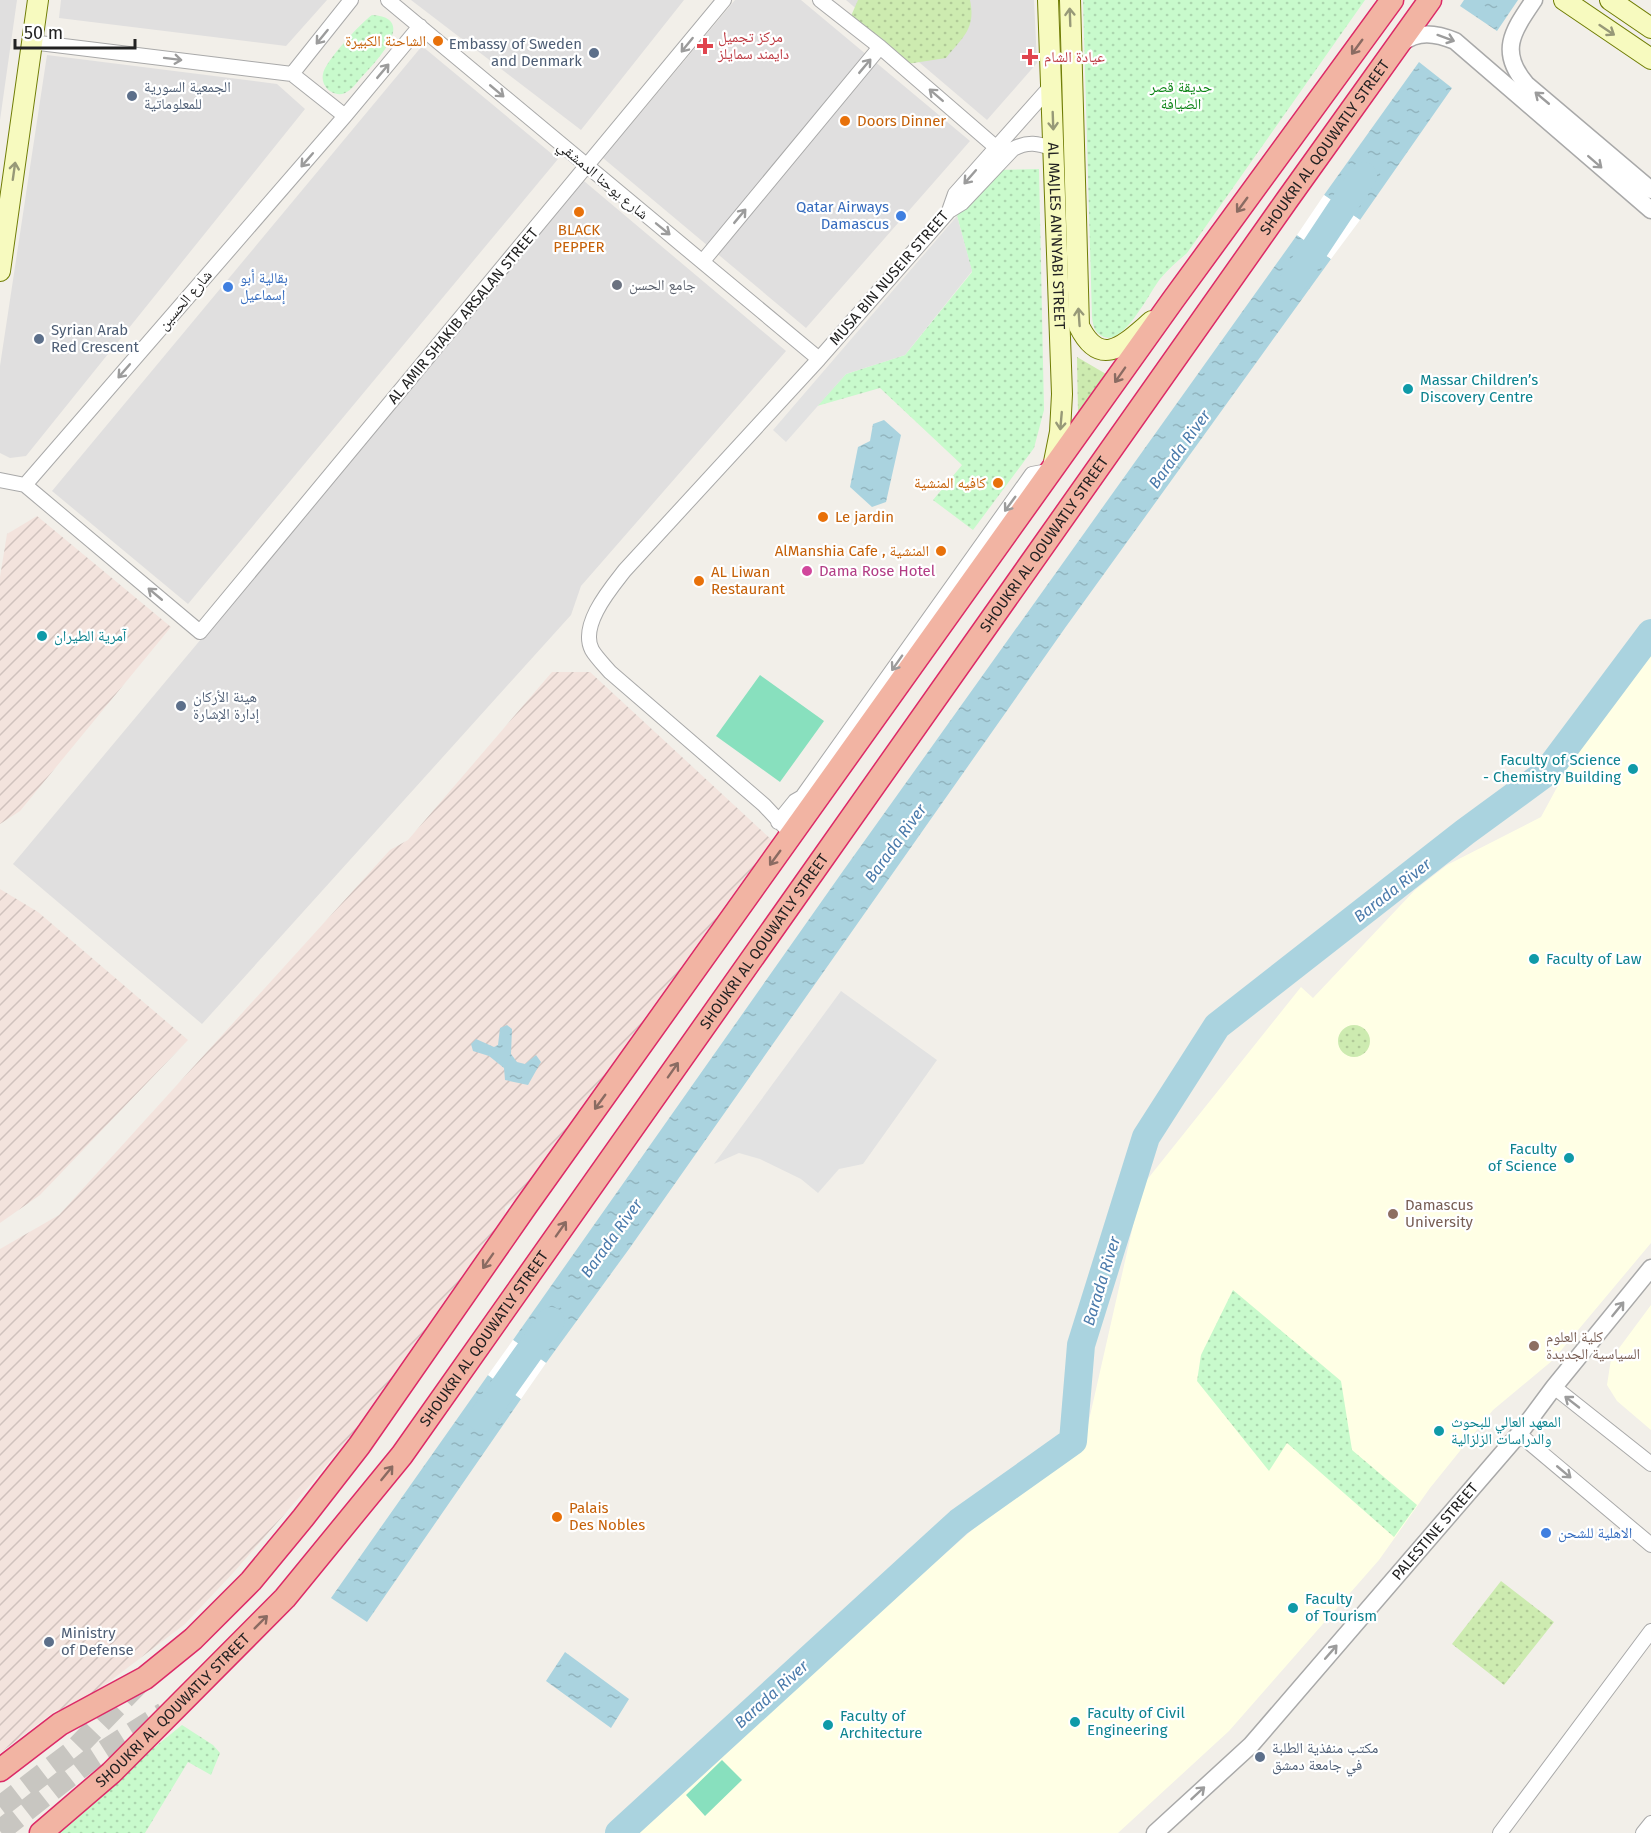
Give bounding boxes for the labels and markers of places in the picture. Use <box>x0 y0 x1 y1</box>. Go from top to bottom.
place label: مركز تجميل دايمند سمايلز <box>717 28 789 63</box>
place label: الشاحنة الكبيرة <box>345 32 426 50</box>
marker: الشاحنة الكبيرة <box>431 34 445 48</box>
place label: Embassy of Sweden and Denmark <box>449 35 582 70</box>
marker: مركز تجميل دايمند سمايلز <box>696 37 714 55</box>
marker: Embassy of Sweden and Denmark <box>587 46 601 60</box>
marker: عيادة الشام <box>1021 48 1039 66</box>
place label: عيادة الشام <box>1044 48 1105 67</box>
place label: الجمعية السورية للمعلوماتية <box>144 78 231 113</box>
marker: الجمعية السورية للمعلوماتية <box>125 89 139 103</box>
place label: Doors Dinner <box>857 112 946 130</box>
marker: Doors Dinner <box>838 114 852 128</box>
place label: Qatar Airways Damascus <box>796 198 889 233</box>
marker: BLACK PEPPER <box>572 205 586 219</box>
marker: Qatar Airways Damascus <box>894 209 908 223</box>
place label: BLACK PEPPER <box>553 221 605 256</box>
place label: بقالية أبو إسماعيل <box>240 269 288 305</box>
place label: جامع الحسن <box>629 276 696 295</box>
marker: جامع الحسن <box>610 278 624 292</box>
marker: بقالية أبو إسماعيل <box>221 280 235 294</box>
place label: Syrian Arab Red Crescent <box>51 321 140 356</box>
marker: Syrian Arab Red Crescent <box>32 332 46 346</box>
place label: Massar Children’s Discovery Centre <box>1420 371 1538 406</box>
marker: Massar Children’s Discovery Centre <box>1401 382 1415 396</box>
place label: كافيه المنشية <box>914 474 986 492</box>
marker: كافيه المنشية <box>991 476 1005 490</box>
place label: Le jardin <box>835 508 894 526</box>
marker: Le jardin <box>816 510 830 524</box>
place label: AlManshia Cafe , المنشية <box>775 542 929 560</box>
marker: AlManshia Cafe , المنشية <box>934 544 948 558</box>
place label: Dama Rose Hotel <box>819 562 936 580</box>
place label: AL Liwan Restaurant <box>711 563 785 598</box>
marker: Dama Rose Hotel <box>800 564 814 578</box>
marker: AL Liwan Restaurant <box>692 574 706 588</box>
place label: آمرية الطيران <box>54 627 128 646</box>
marker: آمرية الطيران <box>35 629 49 643</box>
place label: هيئة الأركان إدارة الإشارة <box>193 688 260 724</box>
marker: هيئة الأركان إدارة الإشارة <box>174 699 188 713</box>
place label: Faculty of Science - Chemistry Building <box>1483 751 1621 786</box>
marker: Faculty of Science - Chemistry Building <box>1626 762 1640 776</box>
place label: Faculty of Law <box>1546 950 1642 968</box>
marker: Faculty of Law <box>1527 952 1541 966</box>
place label: Faculty of Science <box>1488 1140 1558 1175</box>
marker: Faculty of Science <box>1562 1151 1576 1165</box>
place label: Damascus University <box>1405 1196 1474 1231</box>
marker: Damascus University <box>1386 1207 1400 1221</box>
place label: كلية العلوم السياسية الجديدة <box>1546 1328 1640 1363</box>
marker: كلية العلوم السياسية الجديدة <box>1527 1339 1541 1353</box>
place label: المعهد العالي للبحوث والدراسات الزلزالية <box>1451 1413 1561 1448</box>
marker: المعهد العالي للبحوث والدراسات الزلزالية <box>1432 1424 1446 1438</box>
place label: Palais Des Nobles <box>569 1499 645 1534</box>
marker: Palais Des Nobles <box>550 1510 564 1524</box>
place label: الاهلية للشحن <box>1558 1524 1632 1543</box>
marker: الاهلية للشحن <box>1539 1526 1553 1540</box>
place label: Faculty of Tourism <box>1305 1590 1377 1625</box>
marker: Faculty of Tourism <box>1286 1601 1300 1615</box>
place label: Ministry of Defense <box>61 1624 134 1659</box>
marker: Ministry of Defense <box>42 1635 56 1649</box>
place label: Faculty of Civil Engineering <box>1087 1704 1185 1739</box>
place label: Faculty of Architecture <box>840 1707 922 1742</box>
marker: Faculty of Civil Engineering <box>1068 1715 1082 1729</box>
marker: Faculty of Architecture <box>821 1718 835 1732</box>
place label: مكتب منفذية الطلبة في جامعة دمشق <box>1272 1739 1379 1777</box>
marker: مكتب منفذية الطلبة في جامعة دمشق <box>1253 1750 1267 1764</box>

